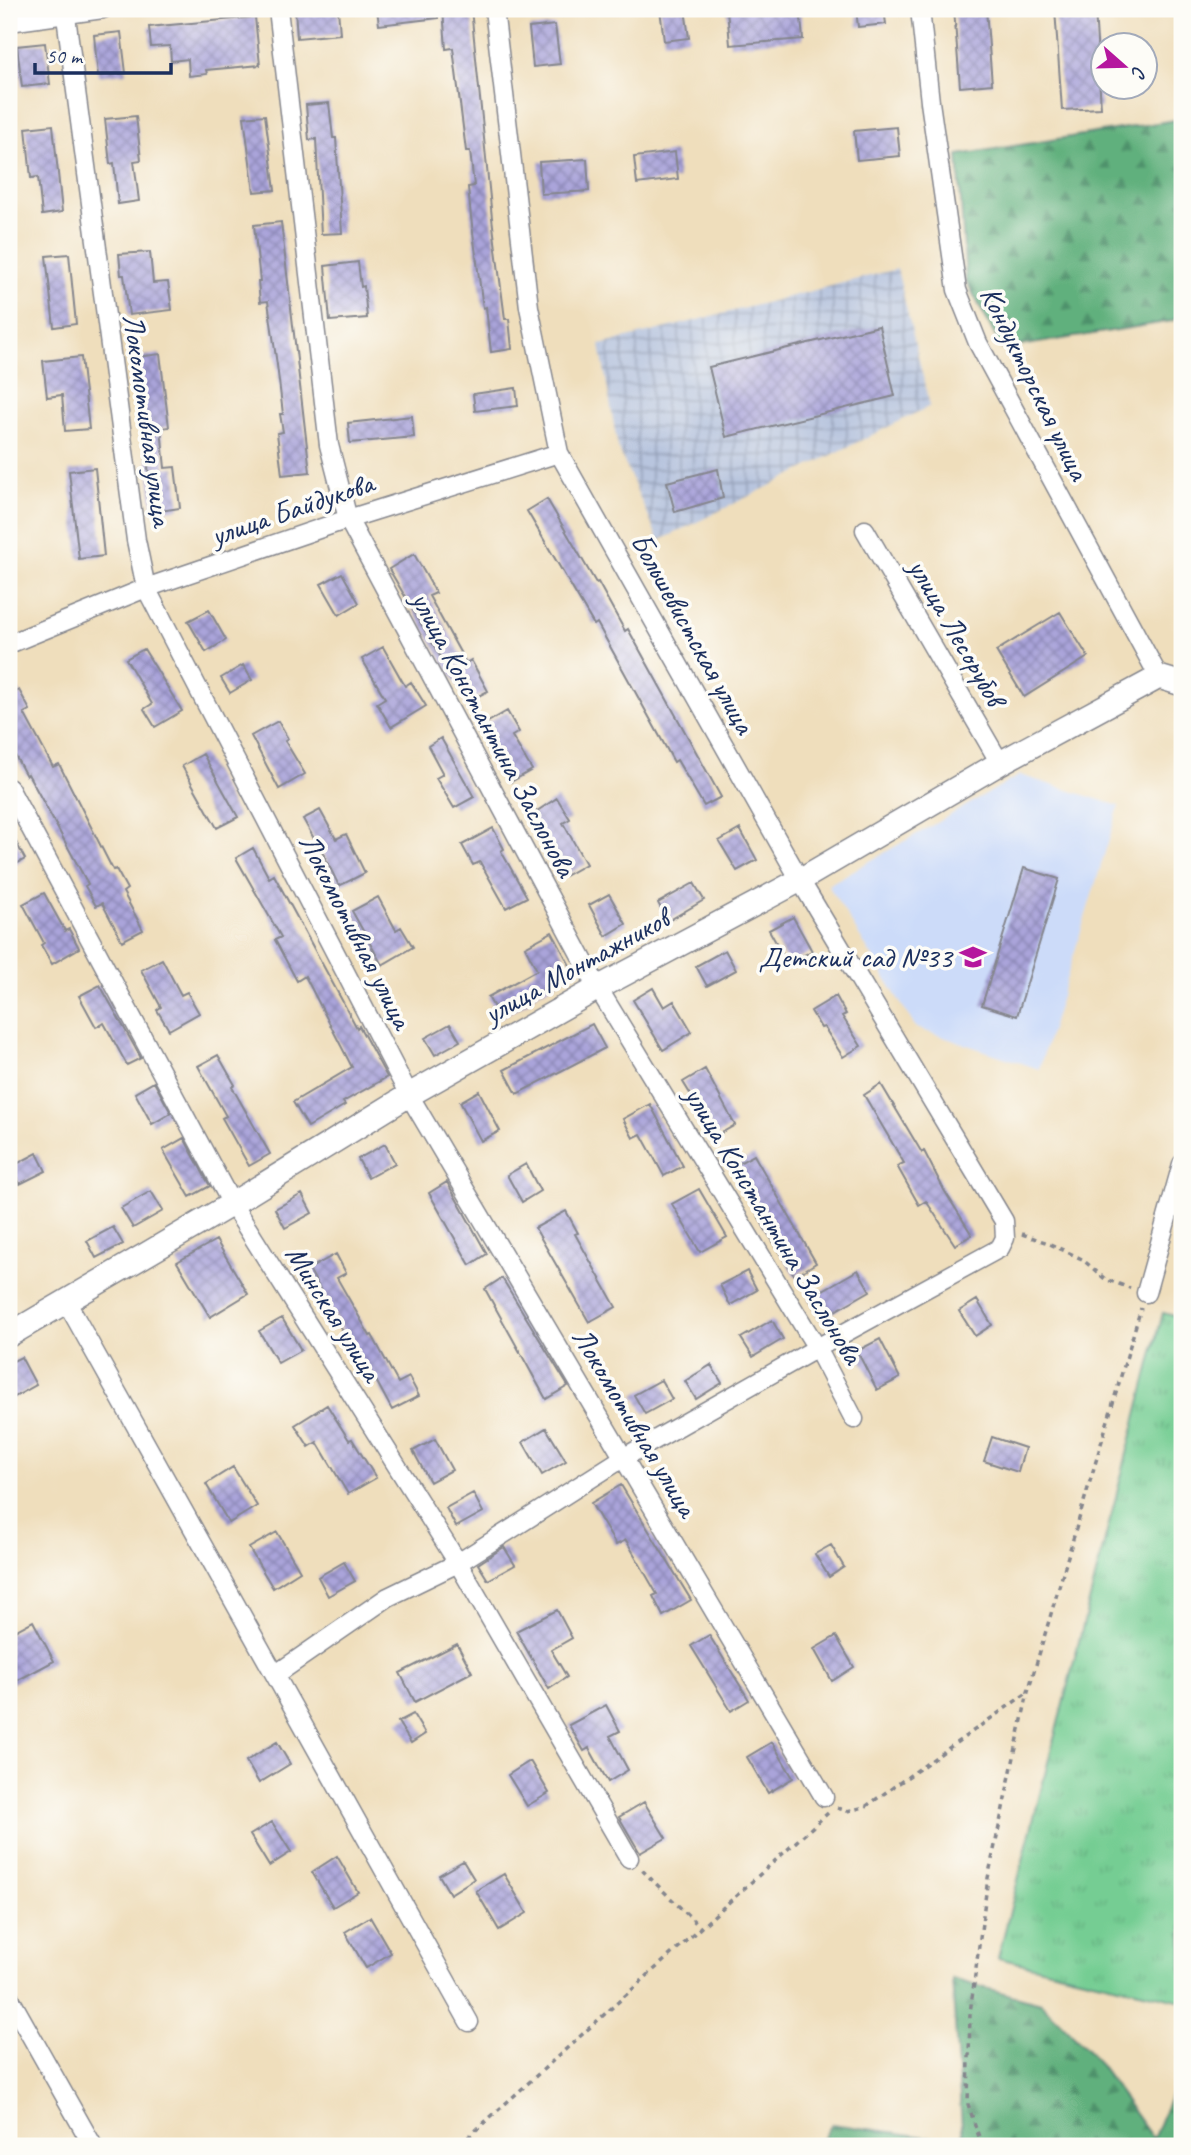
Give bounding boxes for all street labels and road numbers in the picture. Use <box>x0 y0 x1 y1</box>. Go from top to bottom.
street label: Кондукторская улица <box>972 280 1099 488</box>
street label: Локомотивная улица <box>114 312 182 531</box>
street label: улица Байдукова <box>204 463 381 555</box>
street label: Большевистская улица <box>622 526 765 742</box>
street label: улица Лесорубов <box>899 550 1017 717</box>
street label: улица Константина Заслонова <box>402 583 586 885</box>
street label: Локомотивная улица <box>291 827 423 1037</box>
street label: улица Монтажников <box>475 897 680 1033</box>
street label: улица Константина Заслонова <box>675 1077 873 1373</box>
street label: Минская улица <box>277 1238 392 1390</box>
street label: Локомотивная улица <box>564 1321 708 1526</box>

